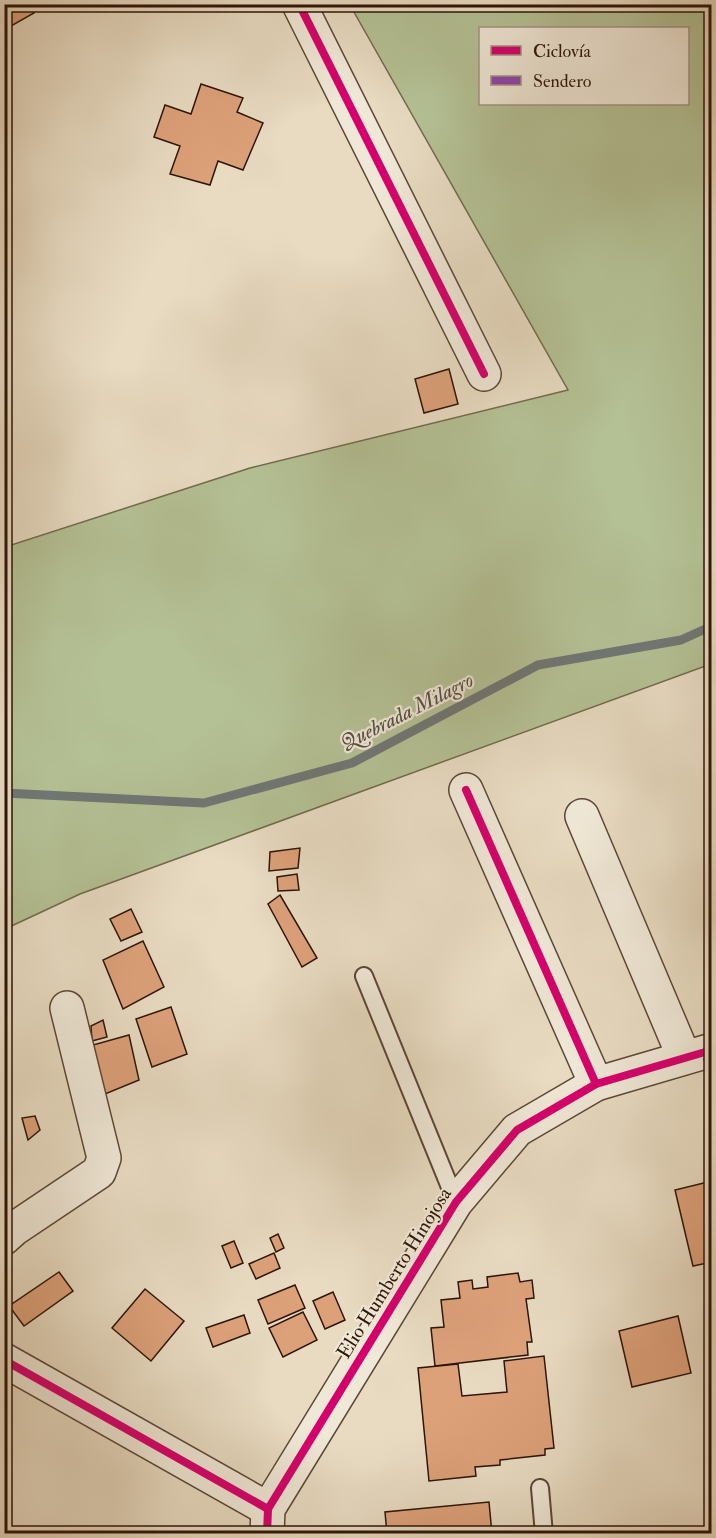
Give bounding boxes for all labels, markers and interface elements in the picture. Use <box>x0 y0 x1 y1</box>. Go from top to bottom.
legend <box>479 27 689 105</box>
text: Ciclovía <box>533 40 592 63</box>
text: Sendero <box>533 70 592 93</box>
water label: Quebrada Milagro <box>336 667 478 757</box>
street label: Elio Humberto Hinojosa <box>331 1182 457 1363</box>

